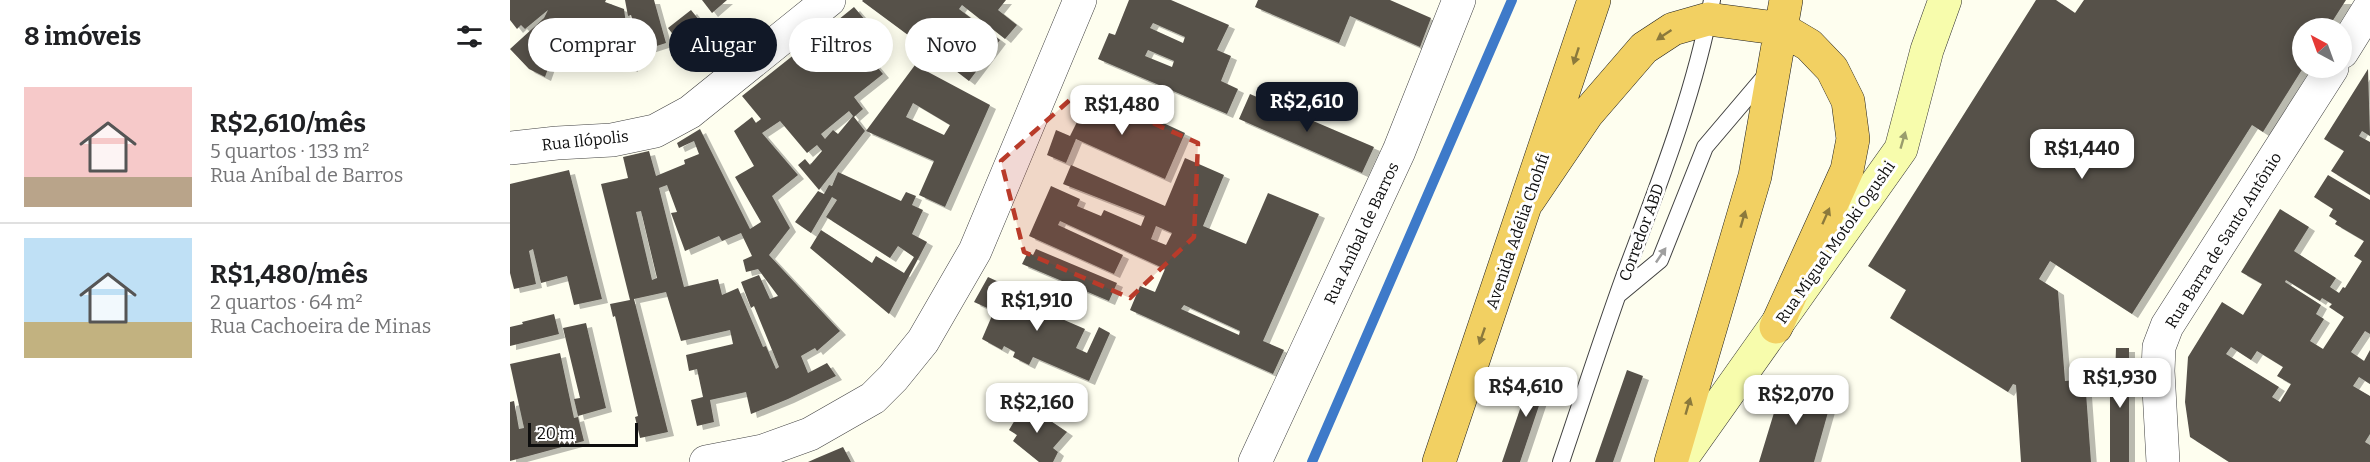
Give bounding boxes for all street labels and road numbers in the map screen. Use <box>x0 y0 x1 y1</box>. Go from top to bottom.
street label: Rua Ilópolis <box>541 126 629 155</box>
street label: Rua Barra de Santo Antônio <box>2161 149 2285 332</box>
street label: Avenida Adélia Chohfi <box>1482 151 1553 312</box>
street label: Rua Miguel Motoki Ogushi <box>1772 157 1899 327</box>
street label: Rua Aníbal de Barros <box>1320 159 1403 307</box>
street label: Corredor ABD <box>1615 181 1668 284</box>

